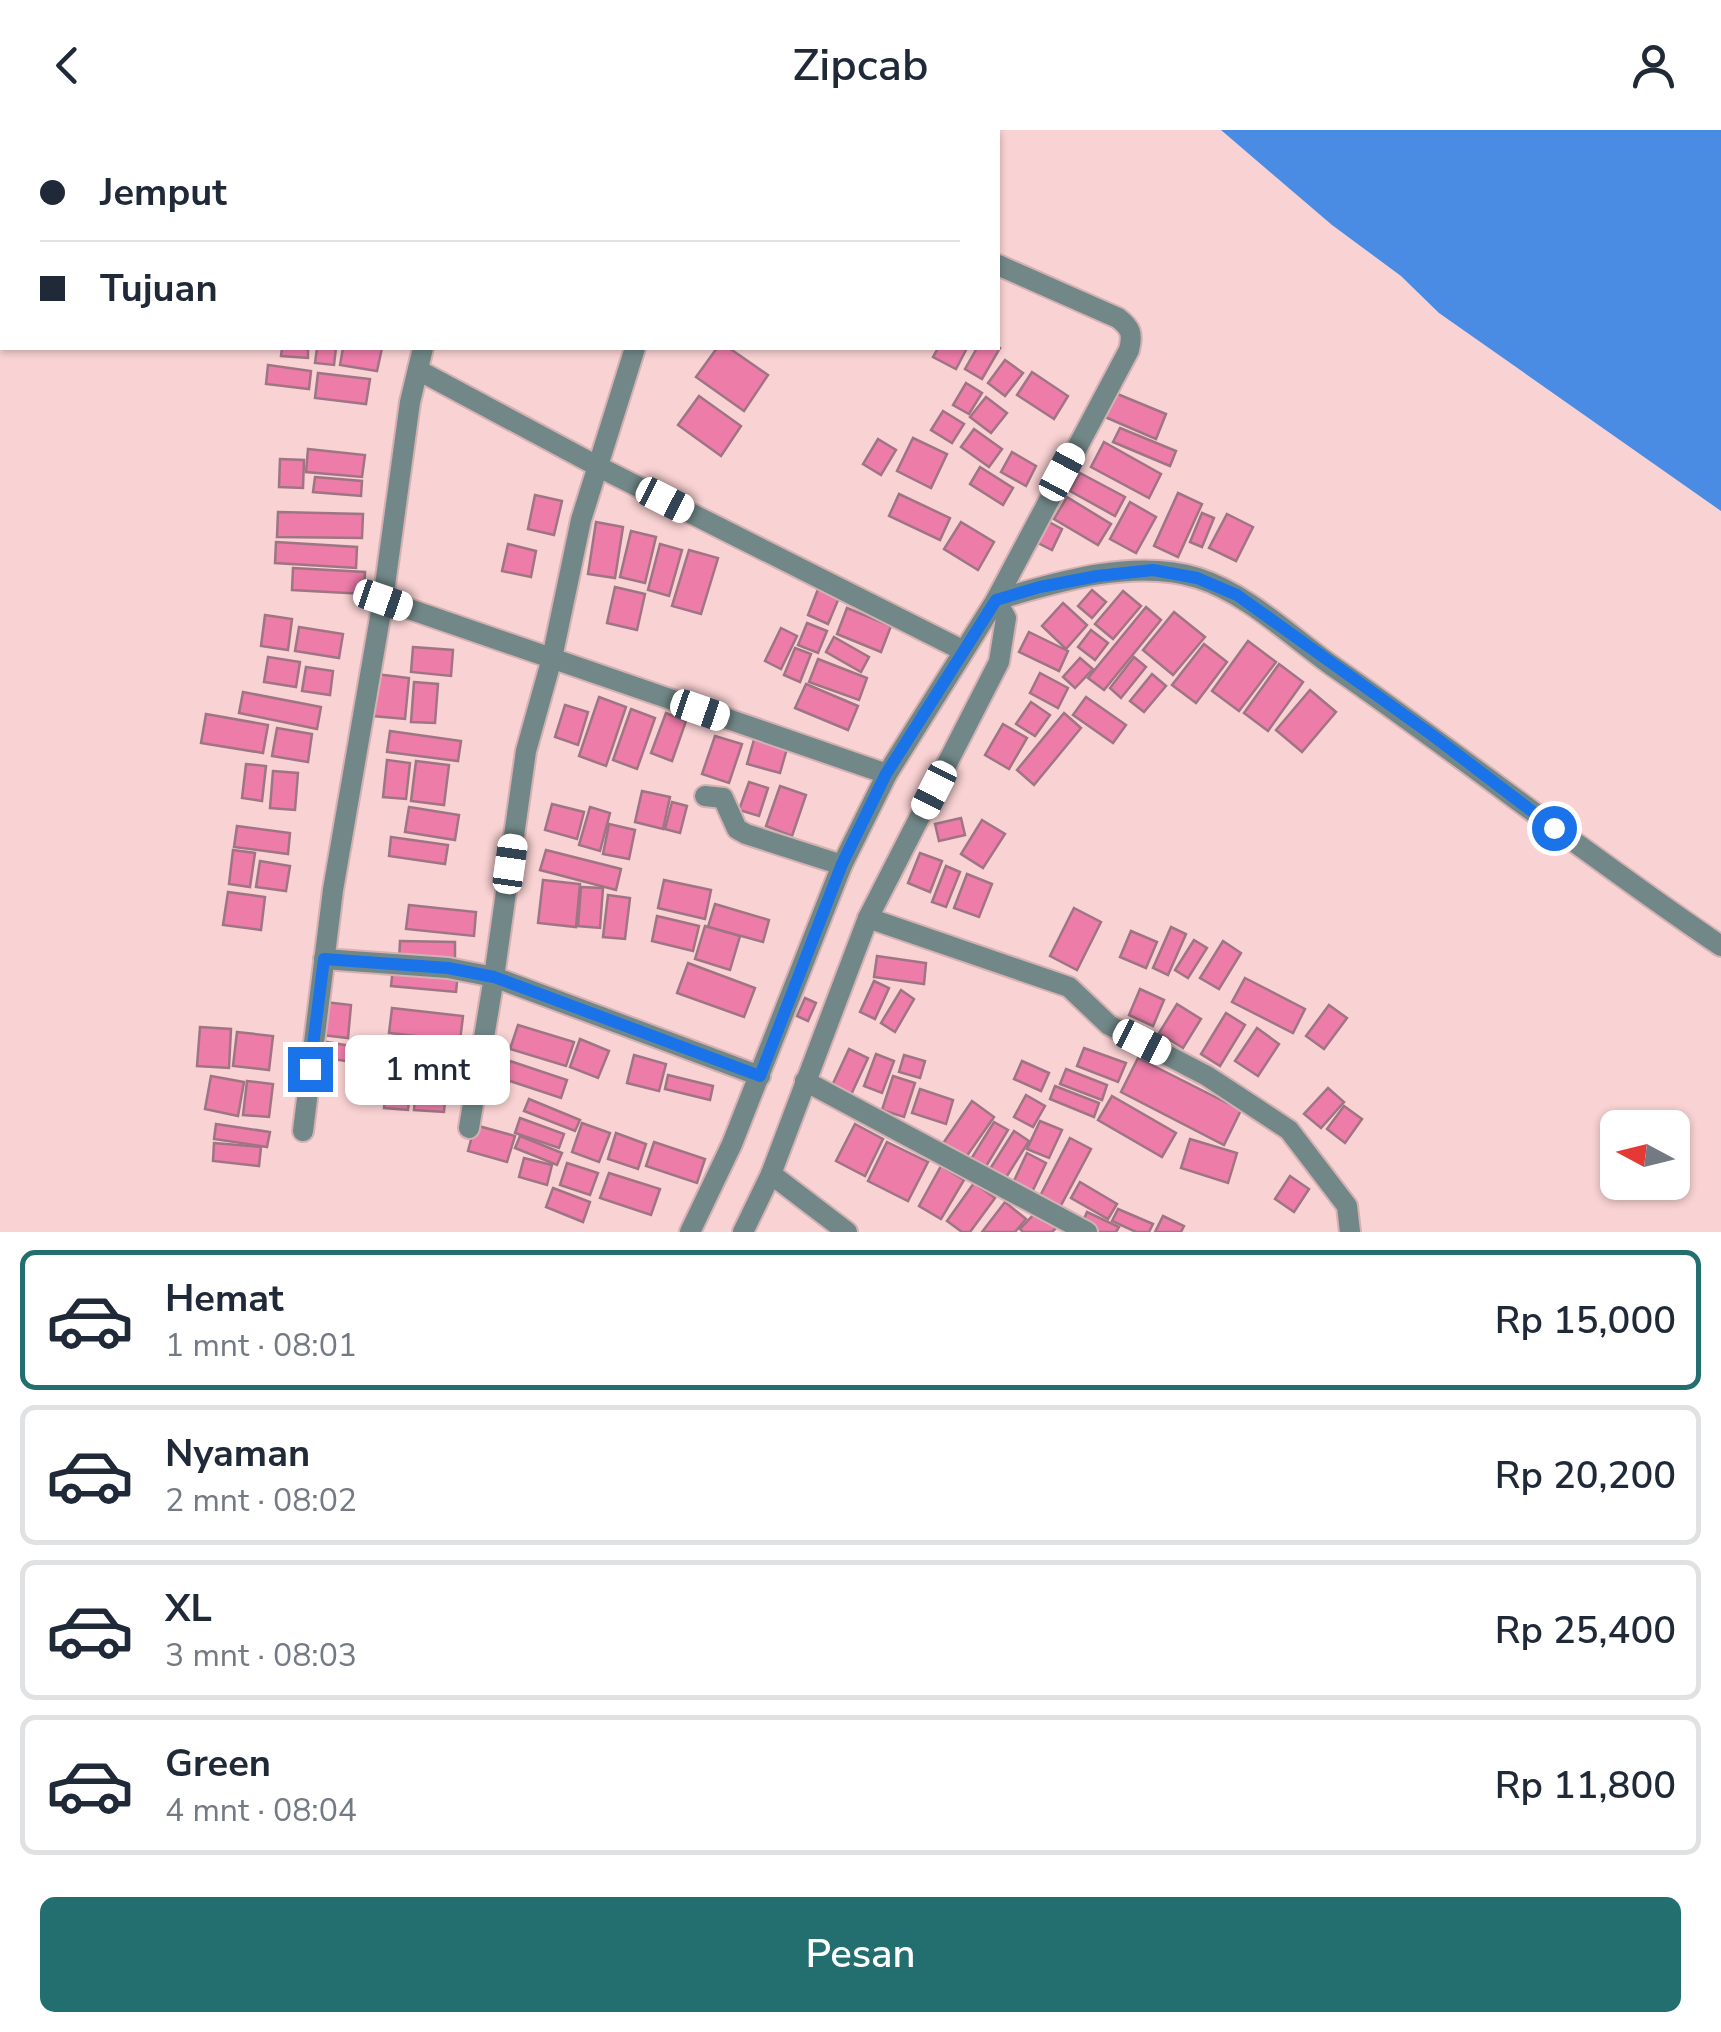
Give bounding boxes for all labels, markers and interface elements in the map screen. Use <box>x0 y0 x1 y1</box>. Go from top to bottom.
text: Zipcab <box>793 35 928 96</box>
icon: back <box>40 38 95 93</box>
icon: person <box>1626 38 1681 93</box>
text: Jemput <box>100 167 227 218</box>
text: Tujuan <box>100 263 218 314</box>
car <box>1035 438 1089 506</box>
car <box>631 473 699 527</box>
car <box>350 576 416 624</box>
car <box>667 686 733 734</box>
car <box>907 756 961 824</box>
route start <box>1532 806 1577 851</box>
car <box>491 832 529 896</box>
car <box>1108 1015 1176 1069</box>
callout: 1 mnt <box>345 1034 510 1104</box>
route end <box>288 1047 333 1092</box>
text: 1 mnt <box>385 1048 470 1091</box>
north arrow <box>1600 1110 1690 1200</box>
map controls <box>1600 1110 1690 1200</box>
text: Hemat <box>165 1273 284 1324</box>
icon: car <box>45 1275 135 1365</box>
text: Rp 15,000 <box>1495 1295 1676 1346</box>
text: 1 mnt · 08:01 <box>165 1324 357 1367</box>
text: Nyaman <box>165 1428 310 1479</box>
icon: car <box>45 1430 135 1520</box>
text: Rp 20,200 <box>1495 1450 1676 1501</box>
text: 2 mnt · 08:02 <box>165 1479 357 1522</box>
text: XL <box>165 1583 212 1634</box>
icon: car <box>45 1585 135 1675</box>
text: Rp 25,400 <box>1495 1605 1676 1656</box>
text: 3 mnt · 08:03 <box>165 1634 357 1677</box>
text: Green <box>165 1738 271 1789</box>
icon: car <box>45 1740 135 1830</box>
text: Rp 11,800 <box>1495 1760 1676 1811</box>
text: 4 mnt · 08:04 <box>165 1789 357 1832</box>
button: Pesan <box>40 1897 1681 2012</box>

